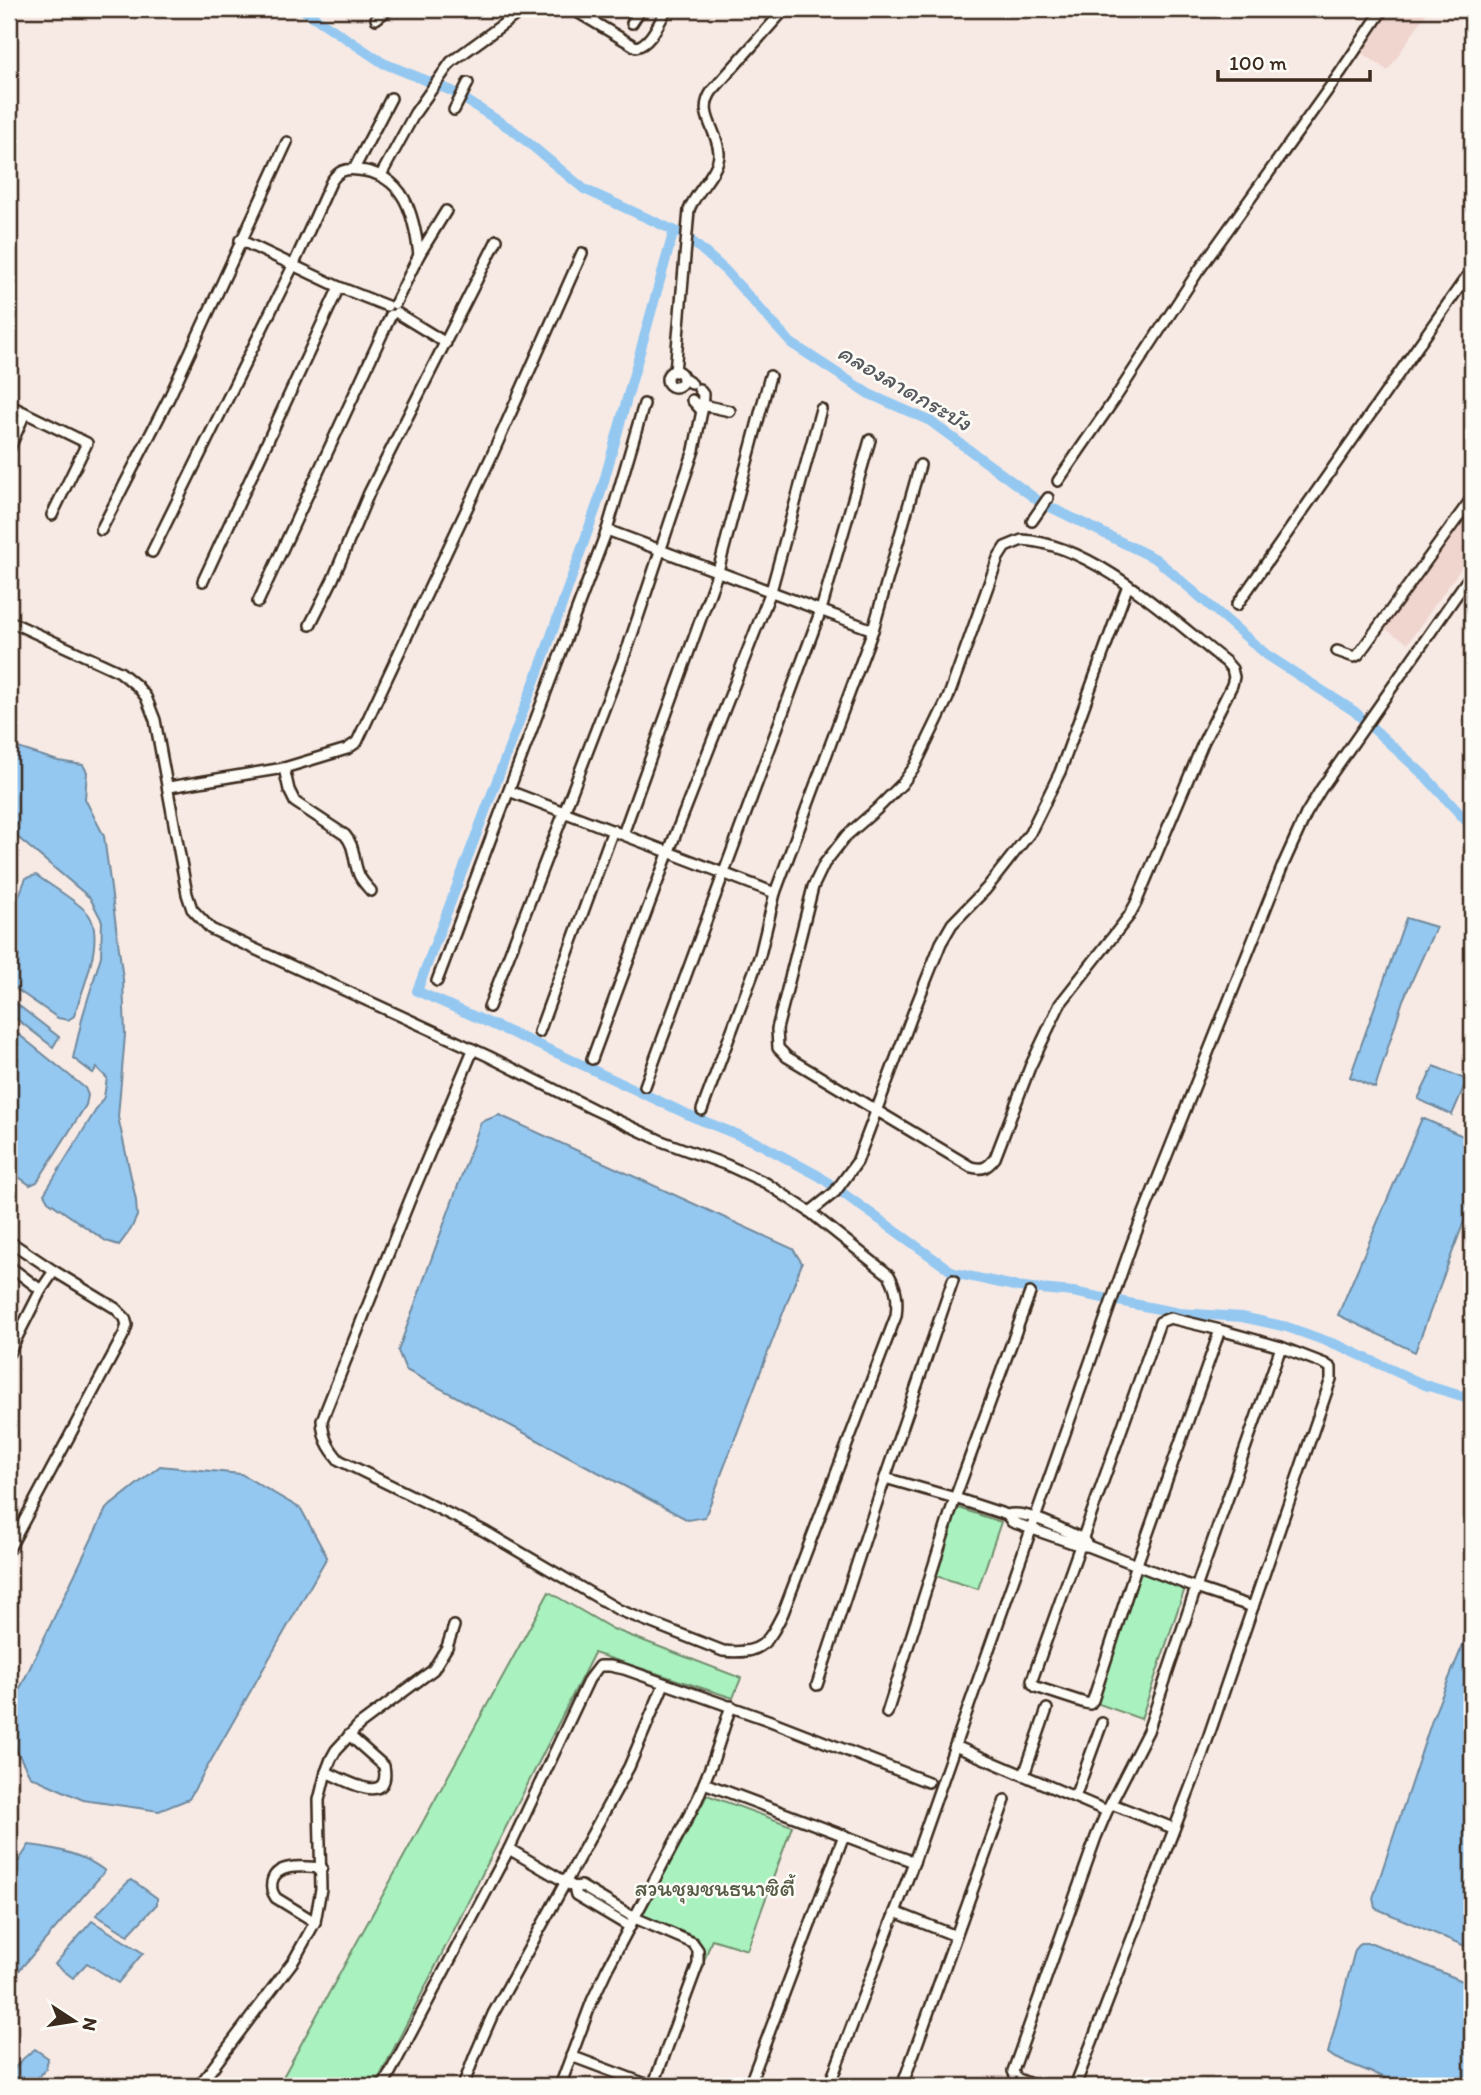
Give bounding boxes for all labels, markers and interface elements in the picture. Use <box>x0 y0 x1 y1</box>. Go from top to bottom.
scale bar <box>1218 38 1371 82</box>
text: 100 m <box>1229 50 1287 75</box>
water label: คลองลาดกระบัง <box>833 337 978 437</box>
park label: สวนชุมชนธนาซิตี้ <box>635 1874 796 1904</box>
north arrow <box>38 1986 108 2056</box>
text: N <box>78 2016 103 2033</box>

